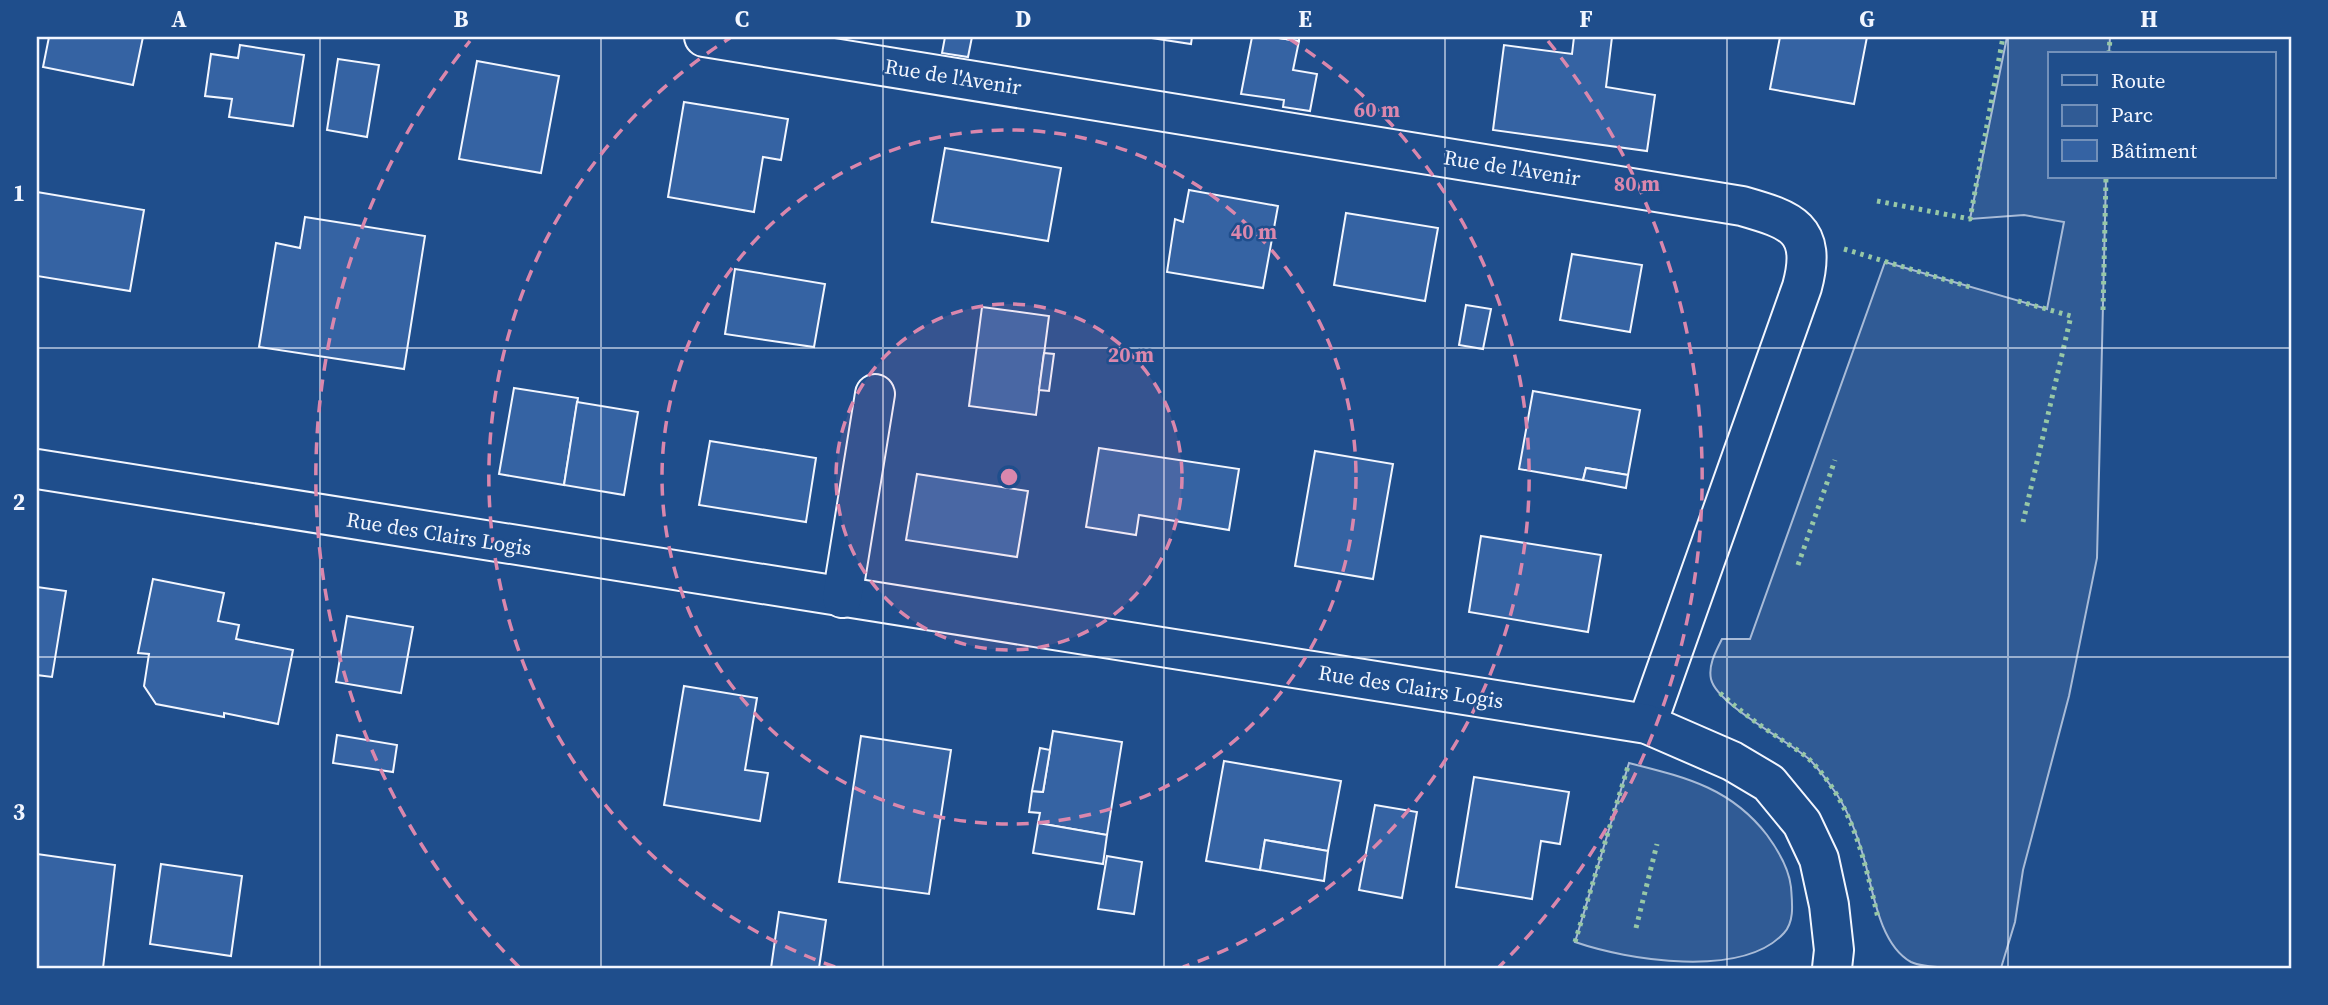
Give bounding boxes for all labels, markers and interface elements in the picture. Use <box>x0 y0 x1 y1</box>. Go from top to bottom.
text: A <box>171 3 187 35</box>
text: B <box>454 3 469 35</box>
text: C <box>735 3 749 35</box>
text: D <box>1015 3 1031 35</box>
text: E <box>1298 3 1312 35</box>
text: F <box>1579 3 1593 35</box>
text: G <box>1859 3 1875 35</box>
text: H <box>2140 3 2158 35</box>
street label: Rue de l'Avenir <box>883 51 1024 102</box>
legend <box>2048 52 2276 178</box>
text: Route <box>2111 66 2166 95</box>
text: 60 m <box>1354 95 1400 124</box>
text: Parc <box>2111 100 2153 129</box>
text: Bâtiment <box>2111 136 2197 165</box>
street label: Rue de l'Avenir <box>1442 142 1583 193</box>
text: 80 m <box>1614 169 1660 198</box>
text: 1 <box>13 177 25 209</box>
text: 40 m <box>1231 217 1277 246</box>
text: 20 m <box>1108 340 1154 369</box>
centre of rings <box>997 465 1021 489</box>
text: 2 <box>13 486 25 518</box>
street label: Rue des Clairs Logis <box>344 505 534 562</box>
street label: Rue des Clairs Logis <box>1316 658 1506 715</box>
text: 3 <box>13 796 25 828</box>

